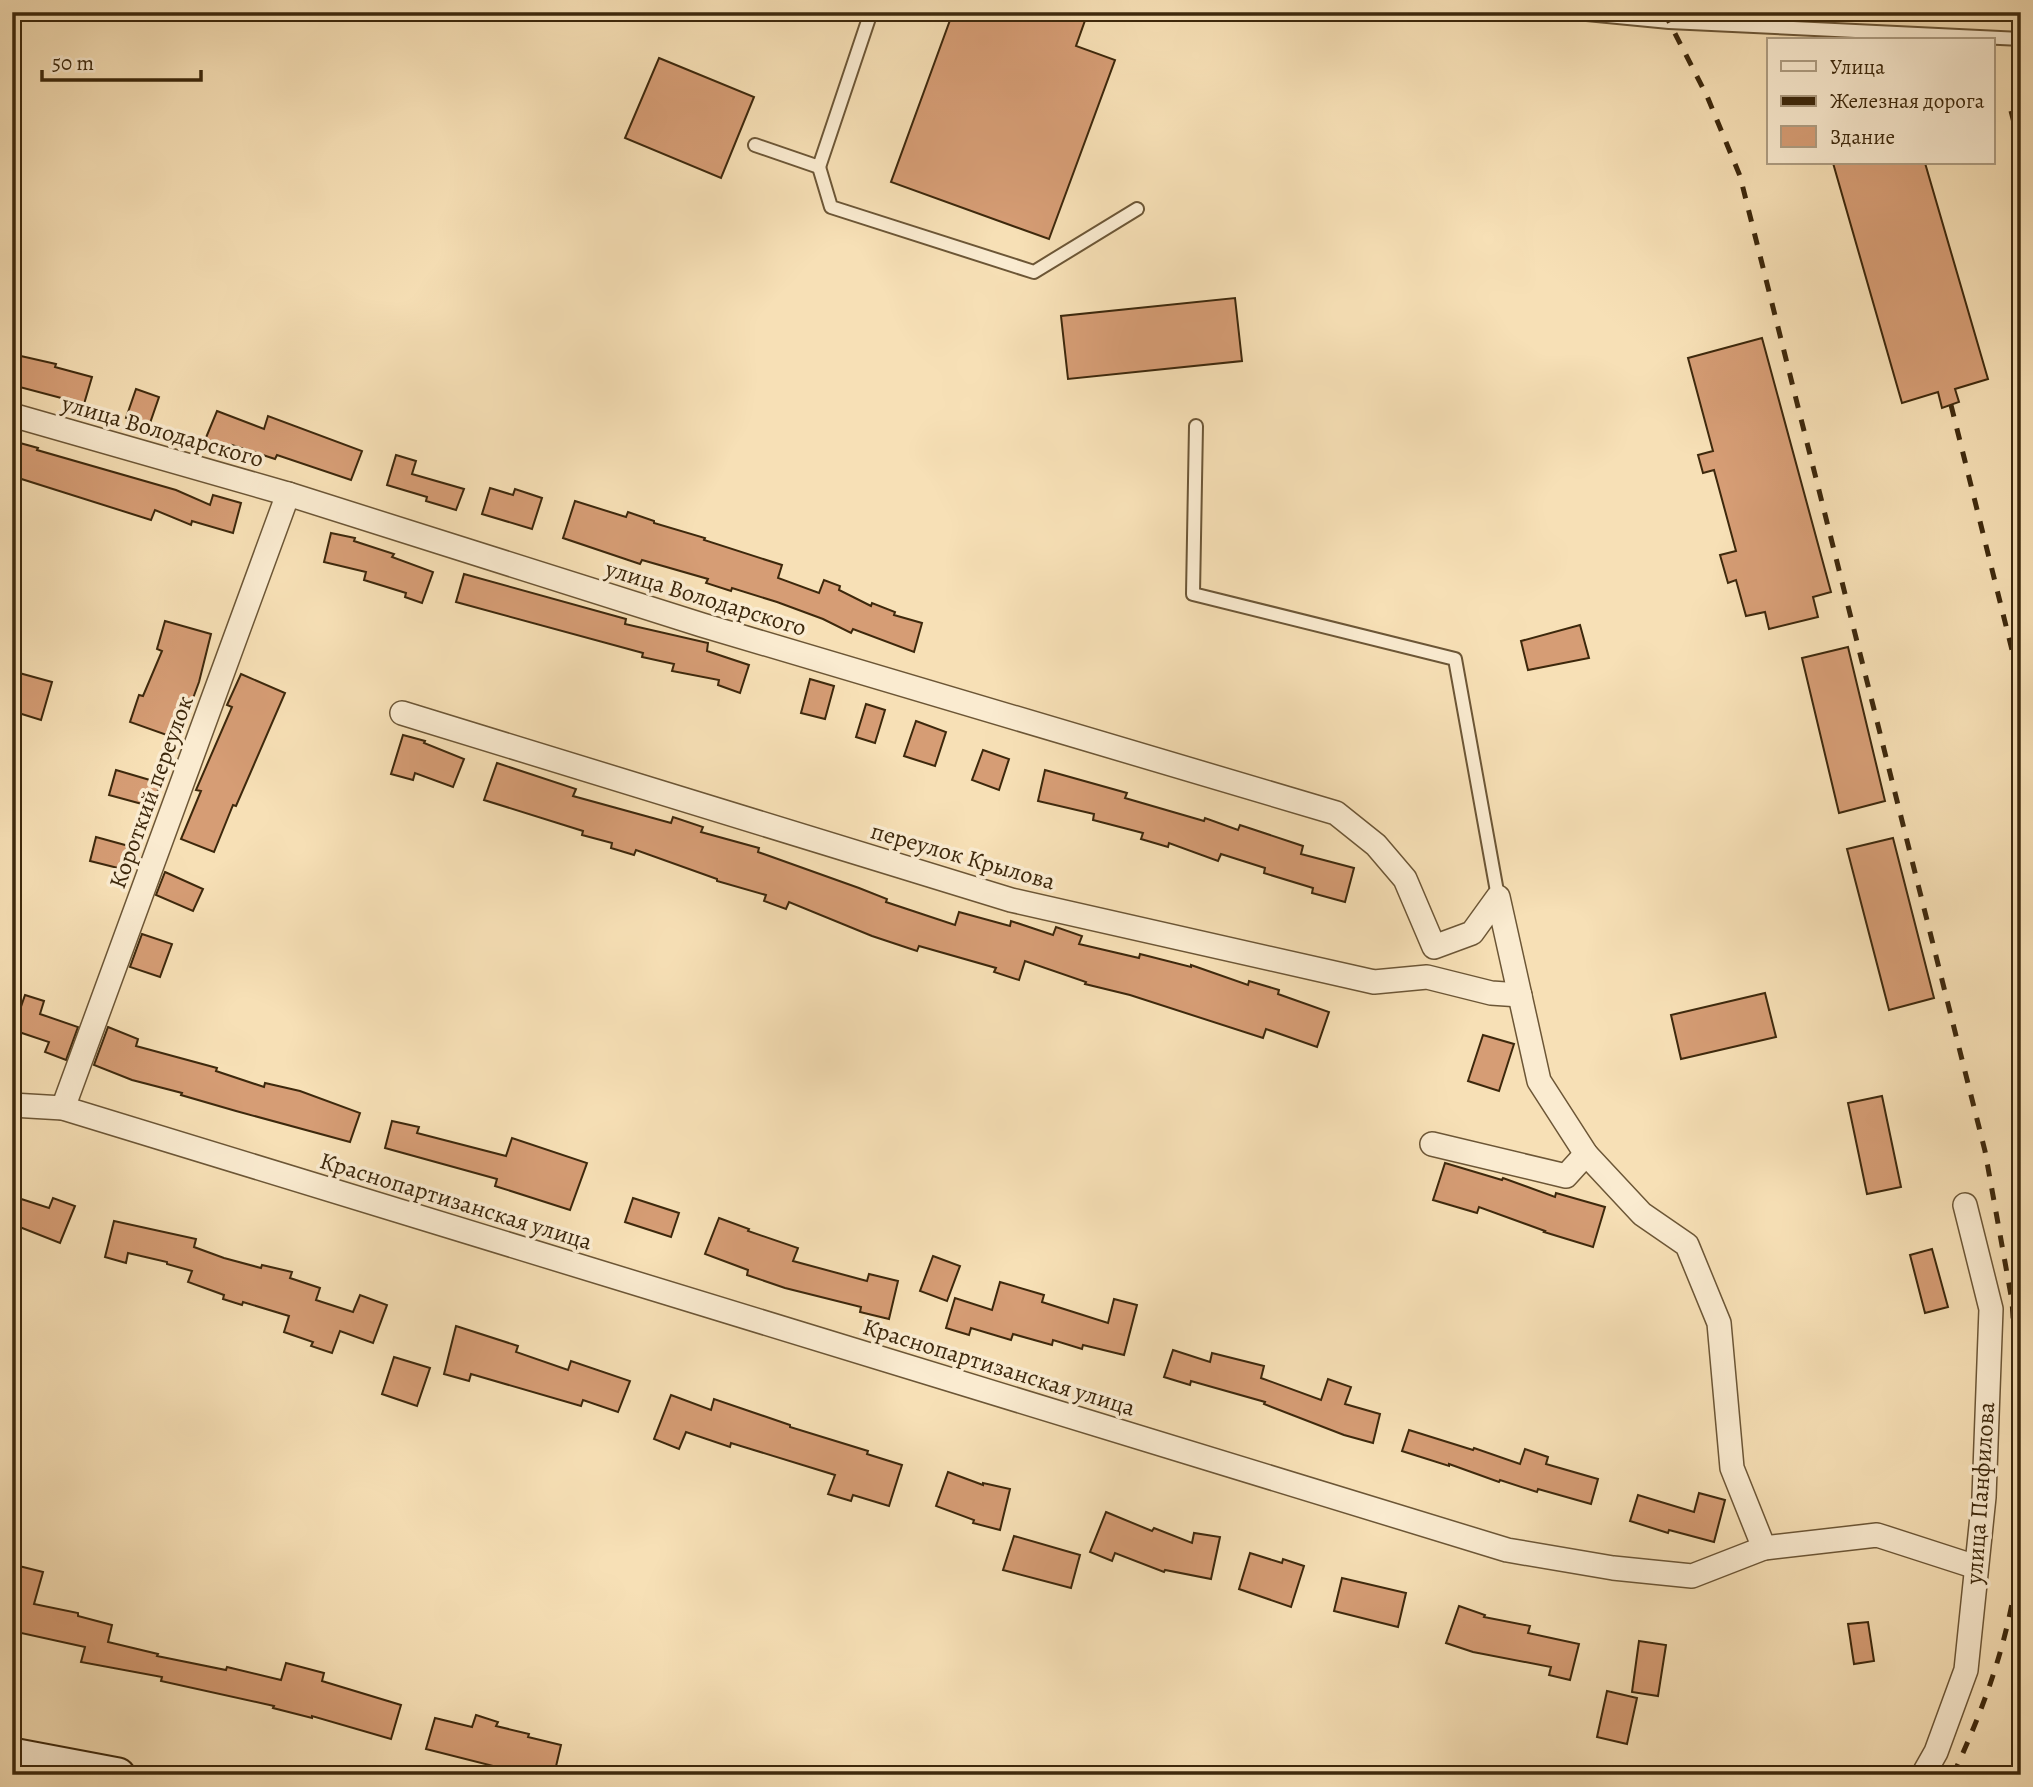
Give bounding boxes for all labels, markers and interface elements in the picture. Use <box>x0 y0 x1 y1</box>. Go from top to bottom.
scale bar <box>42 38 201 82</box>
legend <box>1767 38 1994 164</box>
text: 50 m <box>52 49 94 77</box>
text: Улица <box>1830 53 1885 81</box>
text: Железная дорога <box>1830 87 1985 115</box>
text: Здание <box>1830 123 1895 151</box>
street label: улица Володарского <box>57 387 268 475</box>
street label: улица Володарского <box>601 552 810 644</box>
street label: Короткий переулок <box>101 691 201 893</box>
street label: переулок Крылова <box>867 814 1059 898</box>
street label: Краснопартизанская улица <box>316 1144 596 1258</box>
street label: Краснопартизанская улица <box>859 1310 1139 1424</box>
street label: улица Панфилова <box>1958 1401 2002 1586</box>

